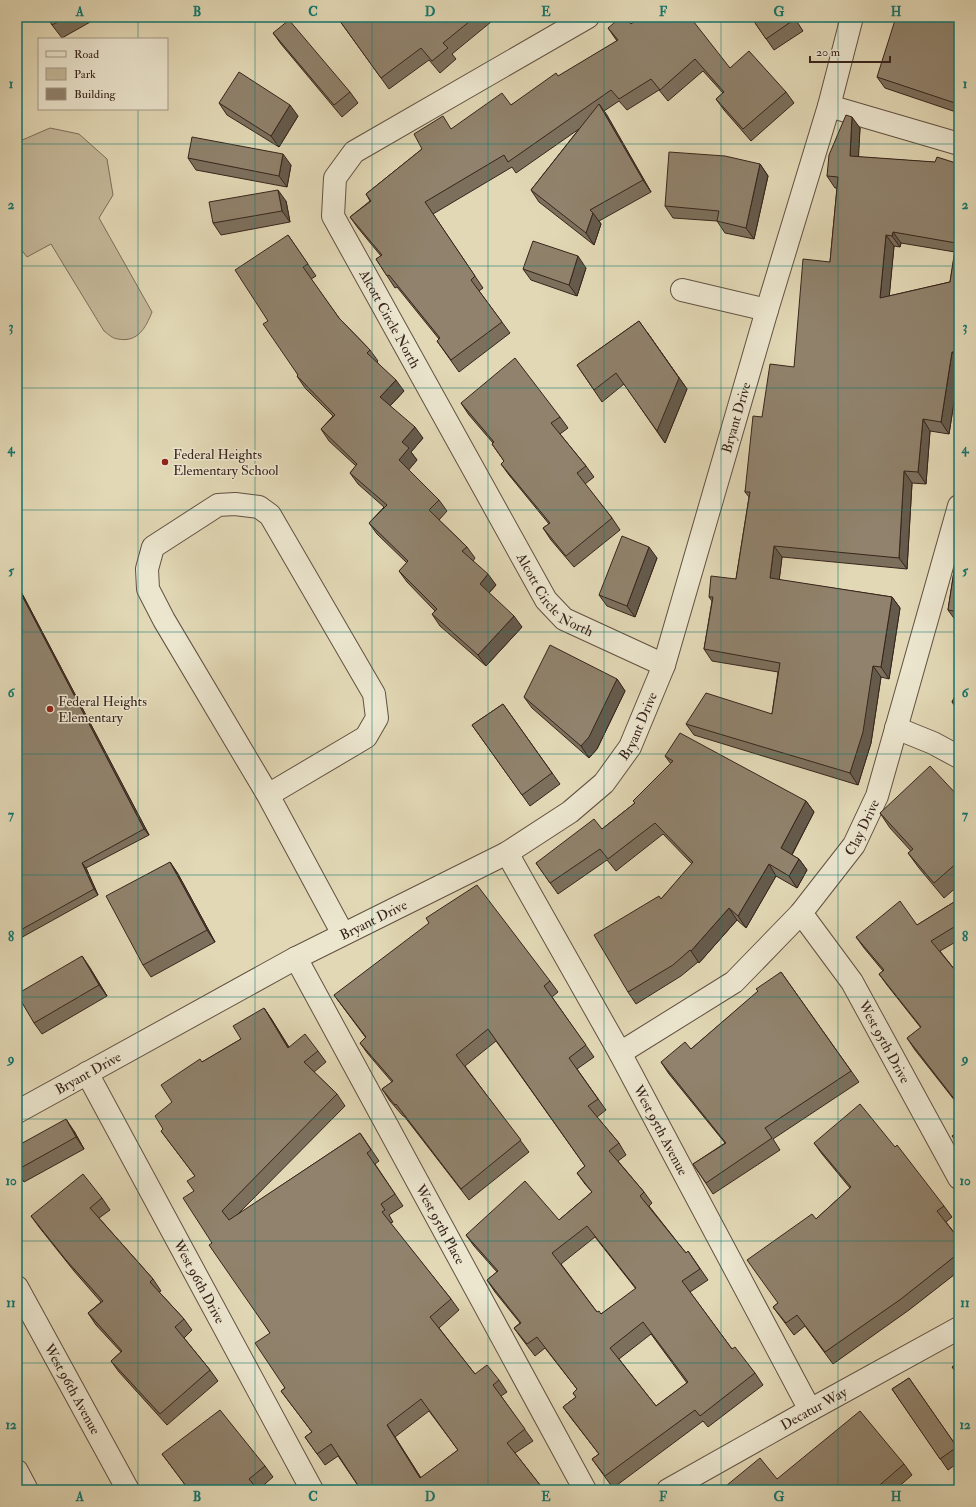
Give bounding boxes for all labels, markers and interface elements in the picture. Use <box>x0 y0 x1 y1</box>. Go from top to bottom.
text: A <box>75 4 85 20</box>
text: B <box>193 4 201 20</box>
text: C <box>308 4 318 20</box>
text: D <box>425 4 436 20</box>
text: E <box>541 4 551 20</box>
text: F <box>659 4 668 20</box>
text: G <box>774 4 785 20</box>
text: H <box>891 4 902 20</box>
legend <box>38 38 168 110</box>
scale bar <box>810 38 890 64</box>
text: 20 m <box>816 45 841 60</box>
text: Road <box>74 47 99 62</box>
text: Park <box>74 67 96 82</box>
text: 1 <box>9 76 14 92</box>
text: 1 <box>963 76 968 92</box>
text: Building <box>74 87 117 102</box>
text: 2 <box>8 197 15 213</box>
text: 2 <box>962 197 969 213</box>
street label: Alcott Circle North <box>355 266 424 372</box>
text: 3 <box>9 319 14 335</box>
text: 3 <box>963 319 968 335</box>
street label: Bryant Drive <box>717 380 754 455</box>
text: 4 <box>6 441 15 457</box>
text: 4 <box>960 441 969 457</box>
place label: Federal Heights Elementary School <box>173 446 279 480</box>
marker: Federal Heights Elementary School <box>160 457 170 467</box>
street label: Alcott Circle North <box>513 549 597 640</box>
text: 5 <box>8 563 14 579</box>
text: 5 <box>962 563 968 579</box>
text: 6 <box>8 685 16 701</box>
text: 6 <box>962 685 970 701</box>
street label: Bryant Drive <box>615 689 660 763</box>
place label: Federal Heights Elementary <box>58 693 147 727</box>
marker: Federal Heights Elementary <box>45 704 55 714</box>
street label: Clay Drive <box>841 796 883 859</box>
text: 7 <box>8 807 15 823</box>
text: 7 <box>962 807 969 823</box>
street label: Bryant Drive <box>337 896 410 943</box>
text: 8 <box>8 929 14 945</box>
text: 8 <box>962 929 968 945</box>
street label: West 95th Drive <box>855 997 914 1086</box>
street label: Bryant Drive <box>52 1048 124 1098</box>
text: 9 <box>6 1051 15 1067</box>
text: 9 <box>960 1051 969 1067</box>
street label: West 95th Avenue <box>630 1081 692 1178</box>
text: 10 <box>5 1173 17 1189</box>
text: 10 <box>959 1173 971 1189</box>
street label: West 95th Place <box>412 1180 469 1267</box>
street label: West 96th Drive <box>170 1236 229 1326</box>
text: 11 <box>6 1295 16 1311</box>
text: 11 <box>960 1295 970 1311</box>
street label: West 96th Avenue <box>41 1340 104 1437</box>
street label: Decatur Way <box>777 1383 851 1433</box>
text: 12 <box>5 1417 17 1433</box>
text: 12 <box>959 1417 971 1433</box>
text: A <box>75 1489 85 1505</box>
text: B <box>193 1489 201 1505</box>
text: C <box>308 1489 318 1505</box>
text: D <box>425 1489 436 1505</box>
text: E <box>541 1489 551 1505</box>
text: F <box>659 1489 668 1505</box>
text: G <box>774 1489 785 1505</box>
text: H <box>891 1489 902 1505</box>

